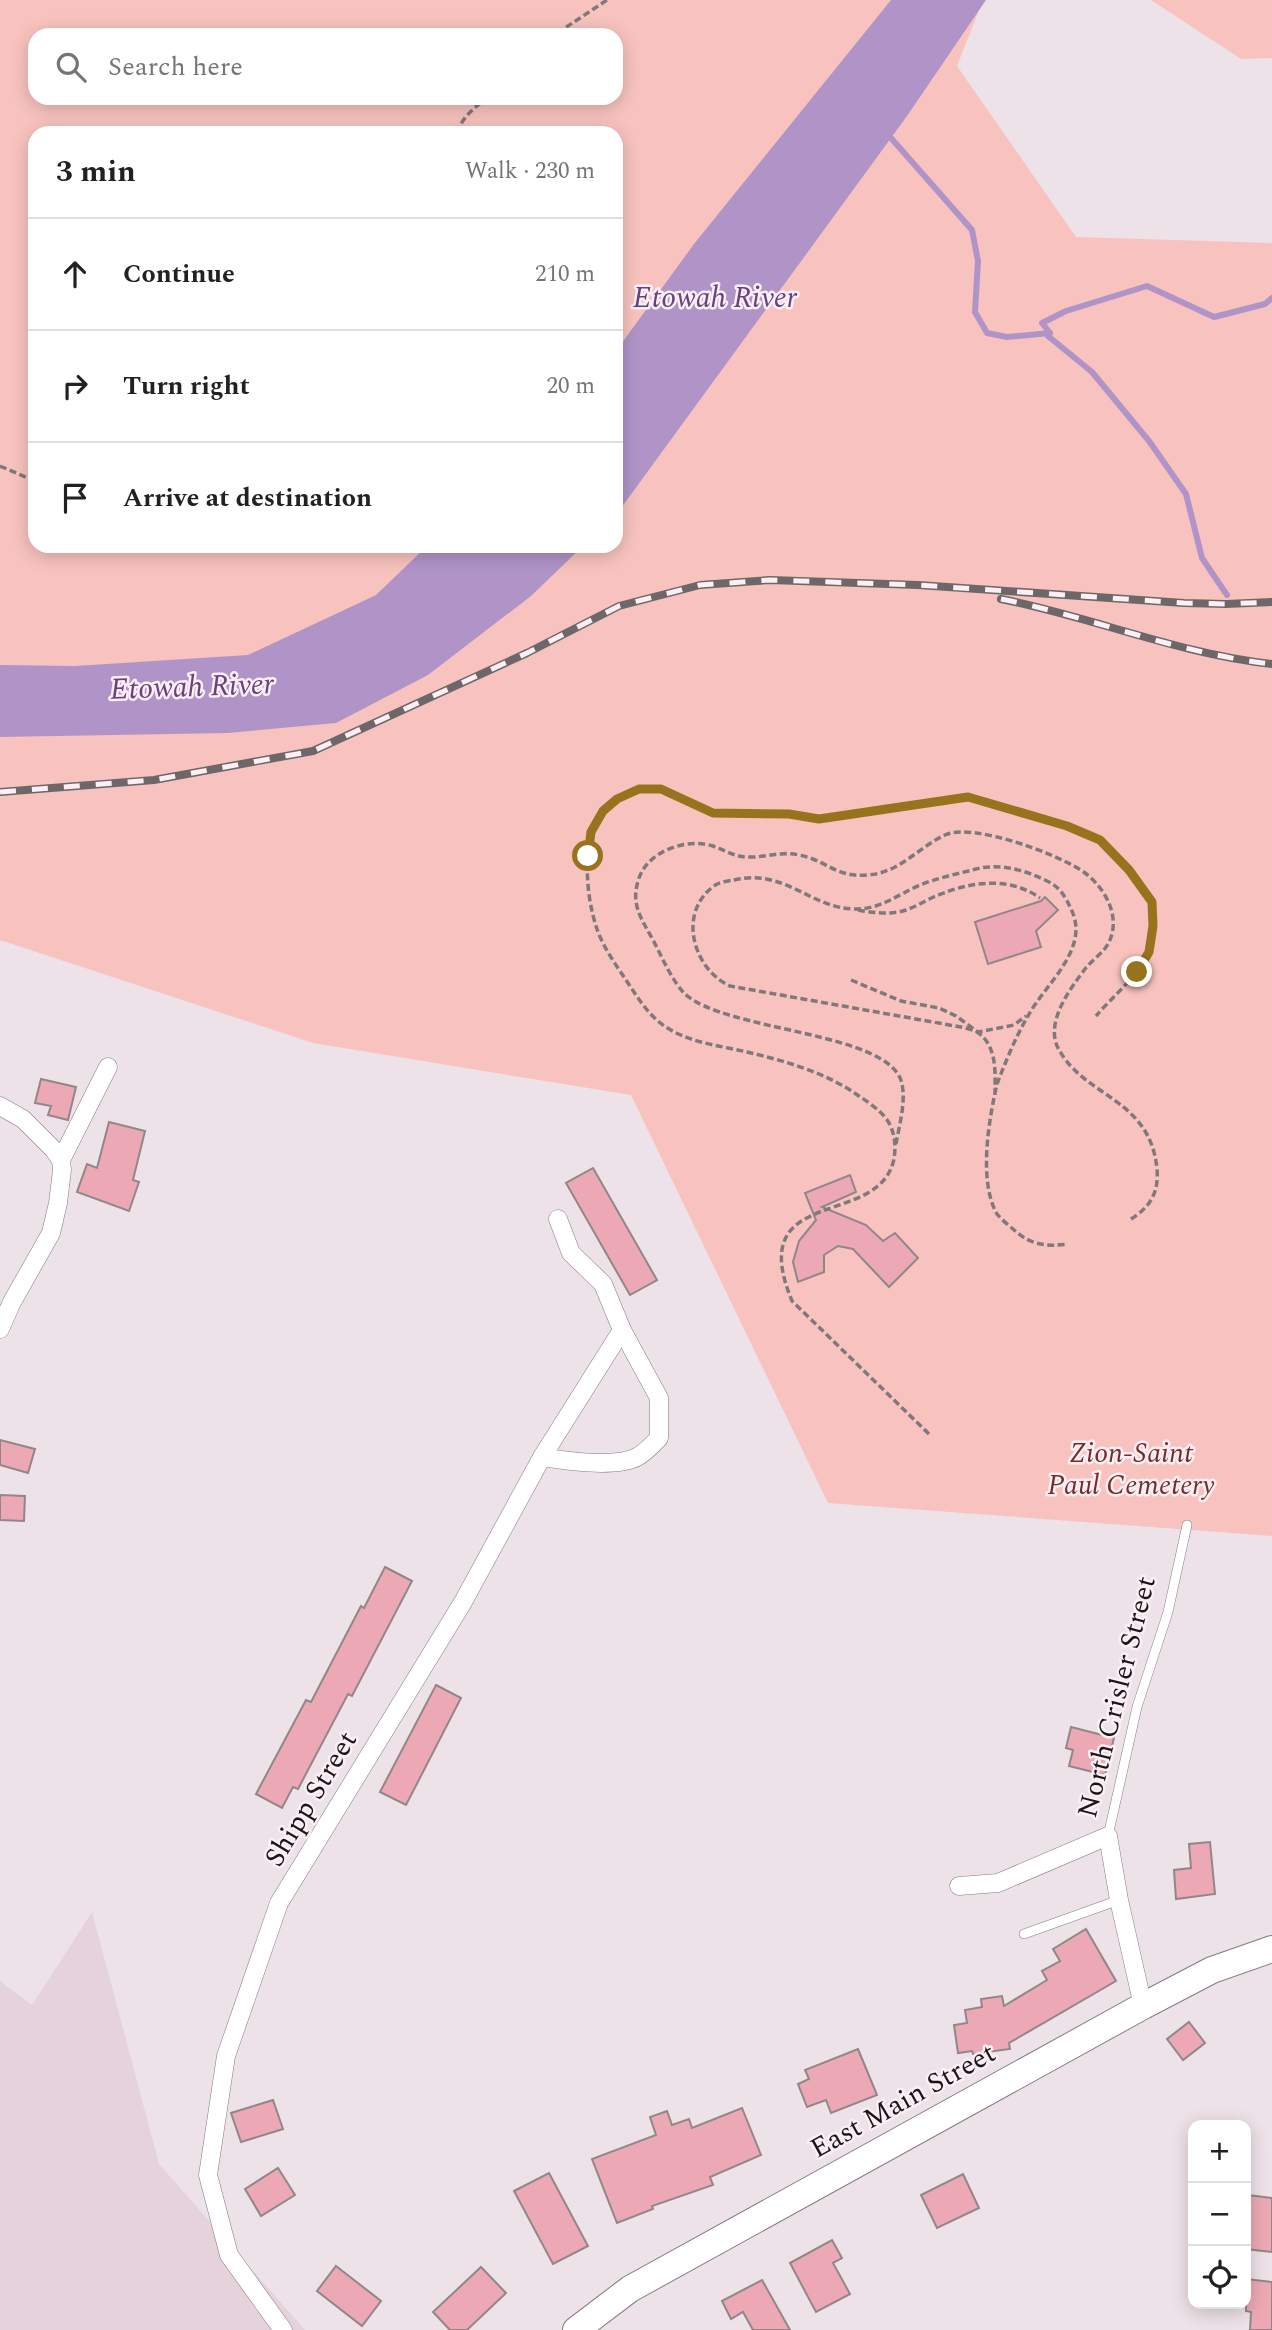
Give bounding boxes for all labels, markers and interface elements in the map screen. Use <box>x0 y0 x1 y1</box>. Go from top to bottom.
search box <box>28 28 623 105</box>
text: Search here <box>108 47 243 87</box>
icon: search <box>52 48 90 86</box>
text: 3 min <box>56 149 136 195</box>
text: Walk · 230 m <box>465 154 595 189</box>
text: Continue <box>123 254 235 294</box>
icon: ahead <box>56 255 94 293</box>
text: 210 m <box>535 257 595 292</box>
water label: Etowah River <box>633 275 798 321</box>
text: Turn right <box>123 366 250 406</box>
icon: right <box>56 367 94 405</box>
text: 20 m <box>546 369 595 404</box>
text: Arrive at destination <box>123 478 372 518</box>
icon: arrive <box>56 479 94 517</box>
water label: Etowah River <box>109 661 276 713</box>
route start <box>572 840 603 871</box>
route end <box>1121 956 1152 987</box>
park label: Zion-Saint Paul Cemetery <box>1048 1432 1215 1507</box>
street label: North Crisler Street <box>1066 1572 1168 1822</box>
street label: Shipp Street <box>253 1723 369 1875</box>
street label: East Main Street <box>802 2032 1004 2170</box>
map controls <box>1188 2120 1251 2309</box>
button: + <box>1188 2120 1251 2183</box>
button: − <box>1188 2183 1251 2246</box>
button: locate <box>1188 2246 1251 2309</box>

